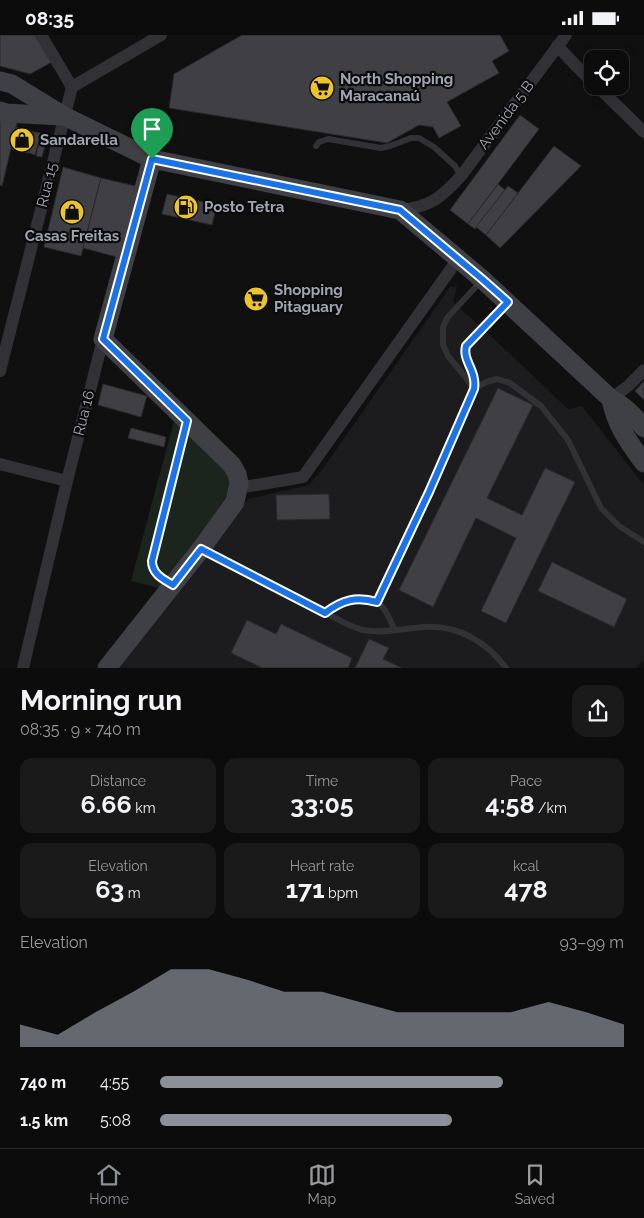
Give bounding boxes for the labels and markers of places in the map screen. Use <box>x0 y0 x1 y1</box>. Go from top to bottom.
place label: North Shopping Maracanaú <box>340 70 453 105</box>
supermarket icon: North Shopping Maracanaú <box>309 75 335 101</box>
pin <box>131 108 173 159</box>
shop icon: Sandarella <box>9 127 35 153</box>
place label: Sandarella <box>40 131 118 149</box>
fuel station icon: Posto Tetra <box>173 194 199 220</box>
place label: Posto Tetra <box>204 198 285 216</box>
shop icon: Casas Freitas <box>59 199 85 225</box>
place label: Casas Freitas <box>25 227 119 245</box>
place label: Shopping Pitaguary <box>274 281 344 316</box>
supermarket icon: Shopping Pitaguary <box>243 286 269 312</box>

